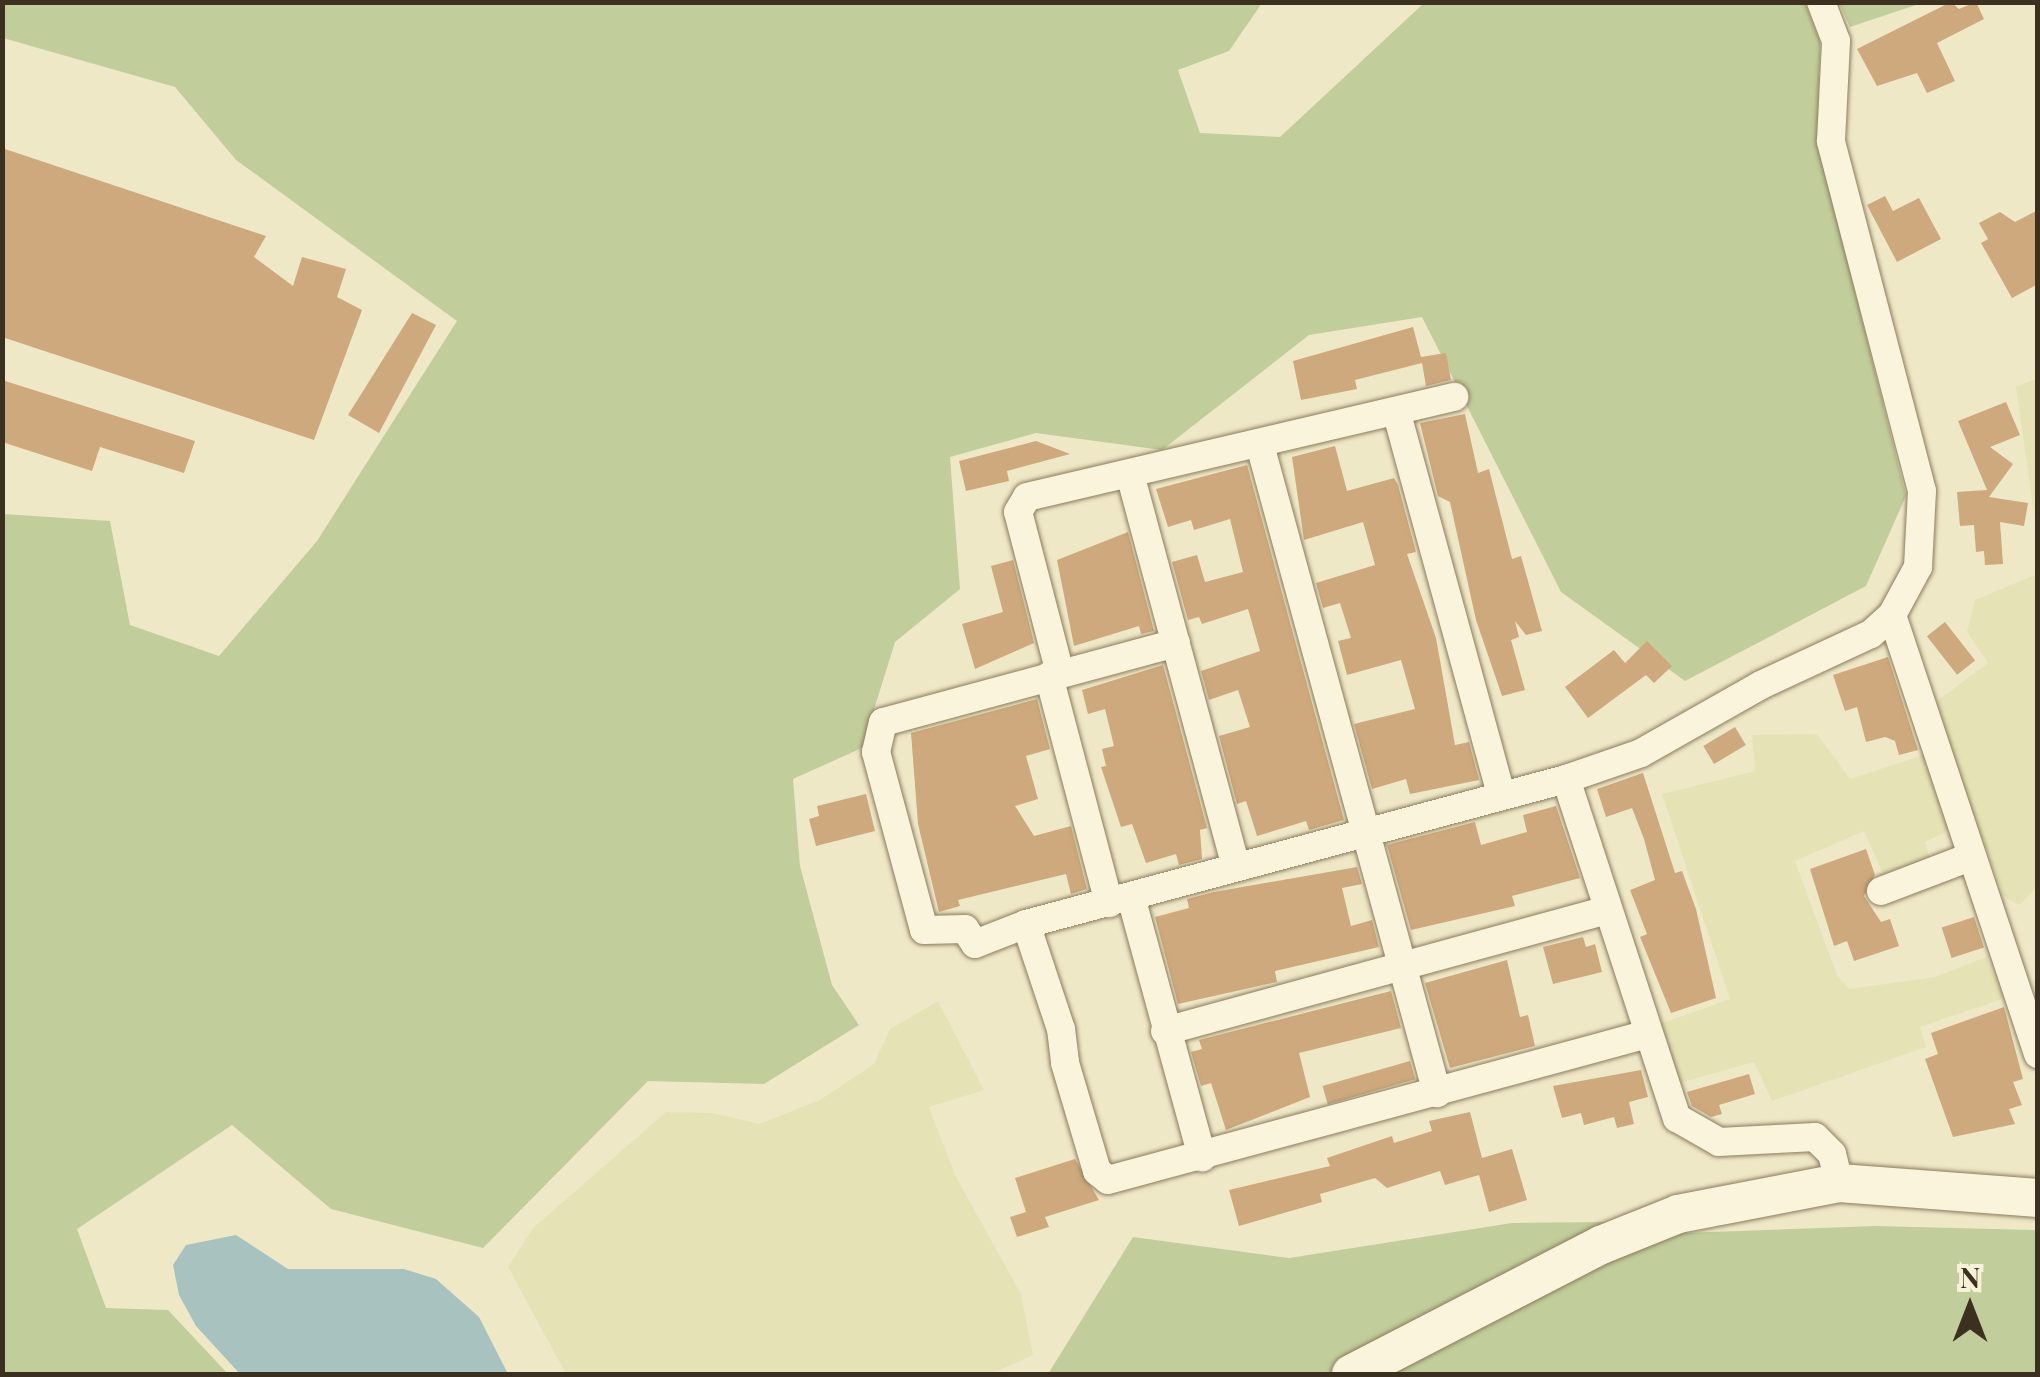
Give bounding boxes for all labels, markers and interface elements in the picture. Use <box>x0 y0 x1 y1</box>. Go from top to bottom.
north arrow <box>1920 1257 2020 1357</box>
text: N <box>1960 1258 1980 1295</box>

